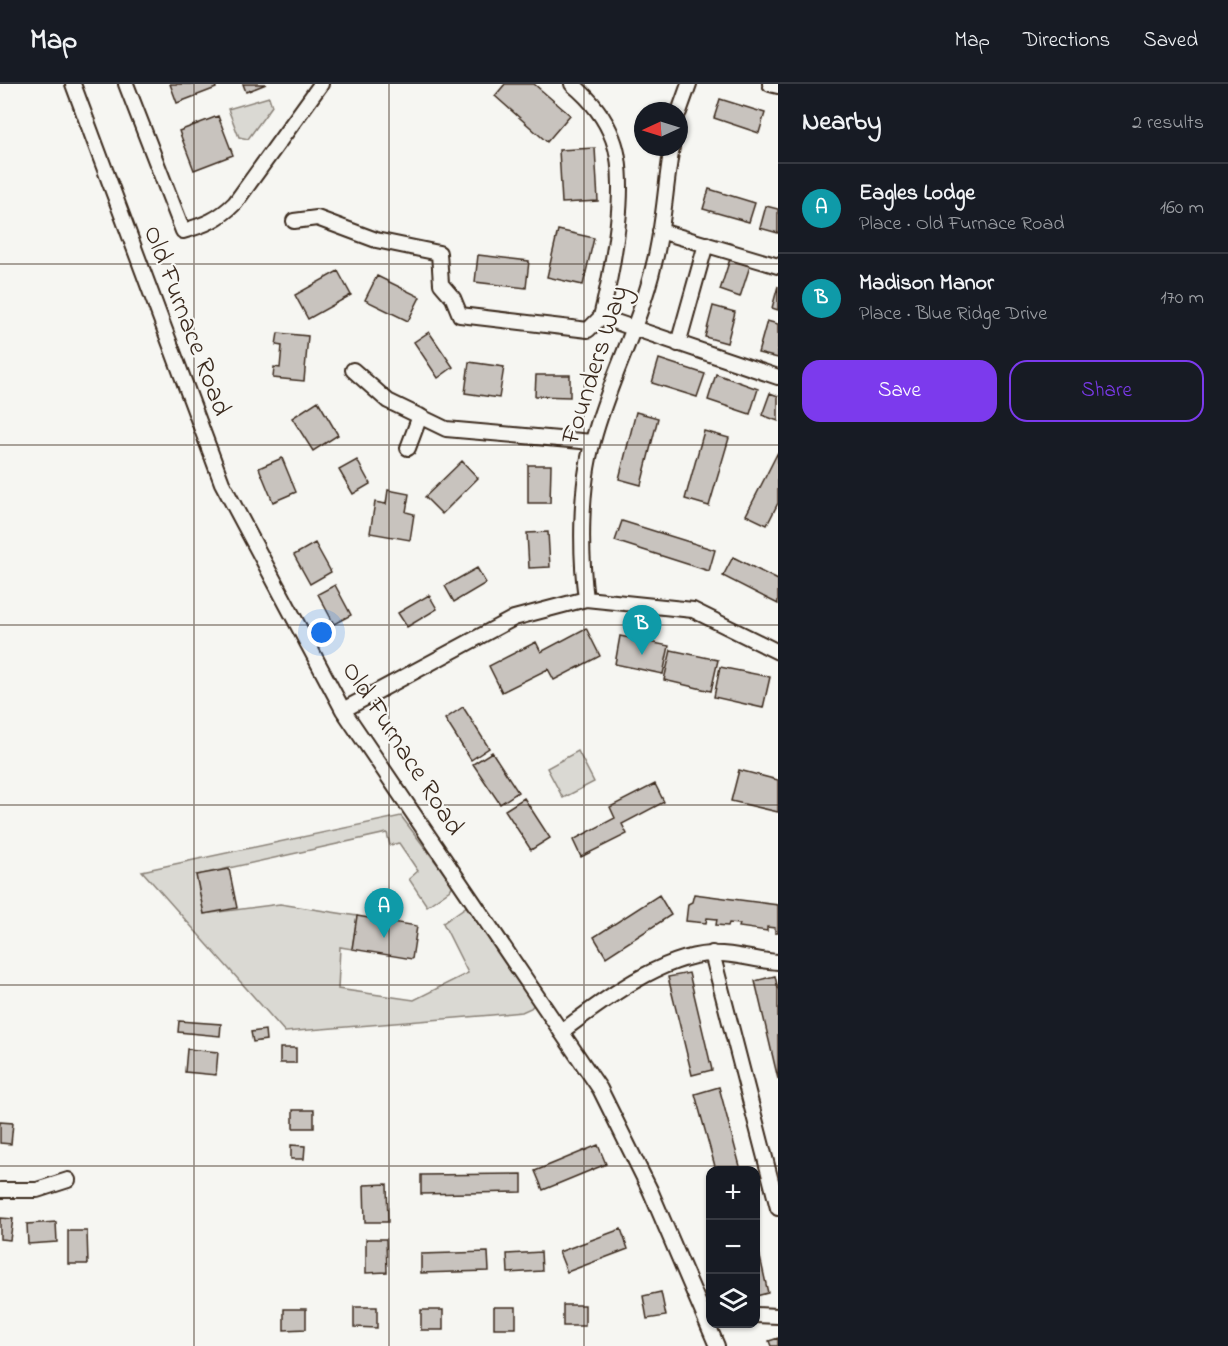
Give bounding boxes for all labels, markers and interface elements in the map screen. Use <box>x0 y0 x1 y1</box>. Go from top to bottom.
text: Map <box>30 21 77 62</box>
text: Map <box>954 26 990 56</box>
text: Directions <box>1023 26 1110 56</box>
text: Saved <box>1143 26 1198 56</box>
north arrow <box>634 102 688 156</box>
text: Nearby <box>802 104 881 142</box>
text: 2 results <box>1132 109 1204 138</box>
text: Eagles Lodge <box>859 178 975 210</box>
text: A <box>815 194 828 223</box>
text: 160 m <box>1160 194 1204 223</box>
text: Place · Old Furnace Road <box>859 210 1065 239</box>
street label: Old Furnace Road <box>132 220 240 422</box>
text: Madison Manor <box>859 268 994 300</box>
street label: Founders Way <box>552 281 640 450</box>
text: B <box>815 284 828 313</box>
text: 170 m <box>1160 284 1204 313</box>
text: Place · Blue Ridge Drive <box>859 300 1047 329</box>
button: Save <box>802 360 997 422</box>
button: Share <box>1009 360 1204 422</box>
pin: B <box>622 606 662 655</box>
your location <box>307 618 336 647</box>
street label: Old Furnace Road <box>331 654 473 844</box>
pin: A <box>364 888 404 938</box>
map controls <box>706 1166 760 1328</box>
button: + <box>706 1166 760 1220</box>
button: − <box>706 1220 760 1274</box>
button: layers <box>706 1274 760 1328</box>

